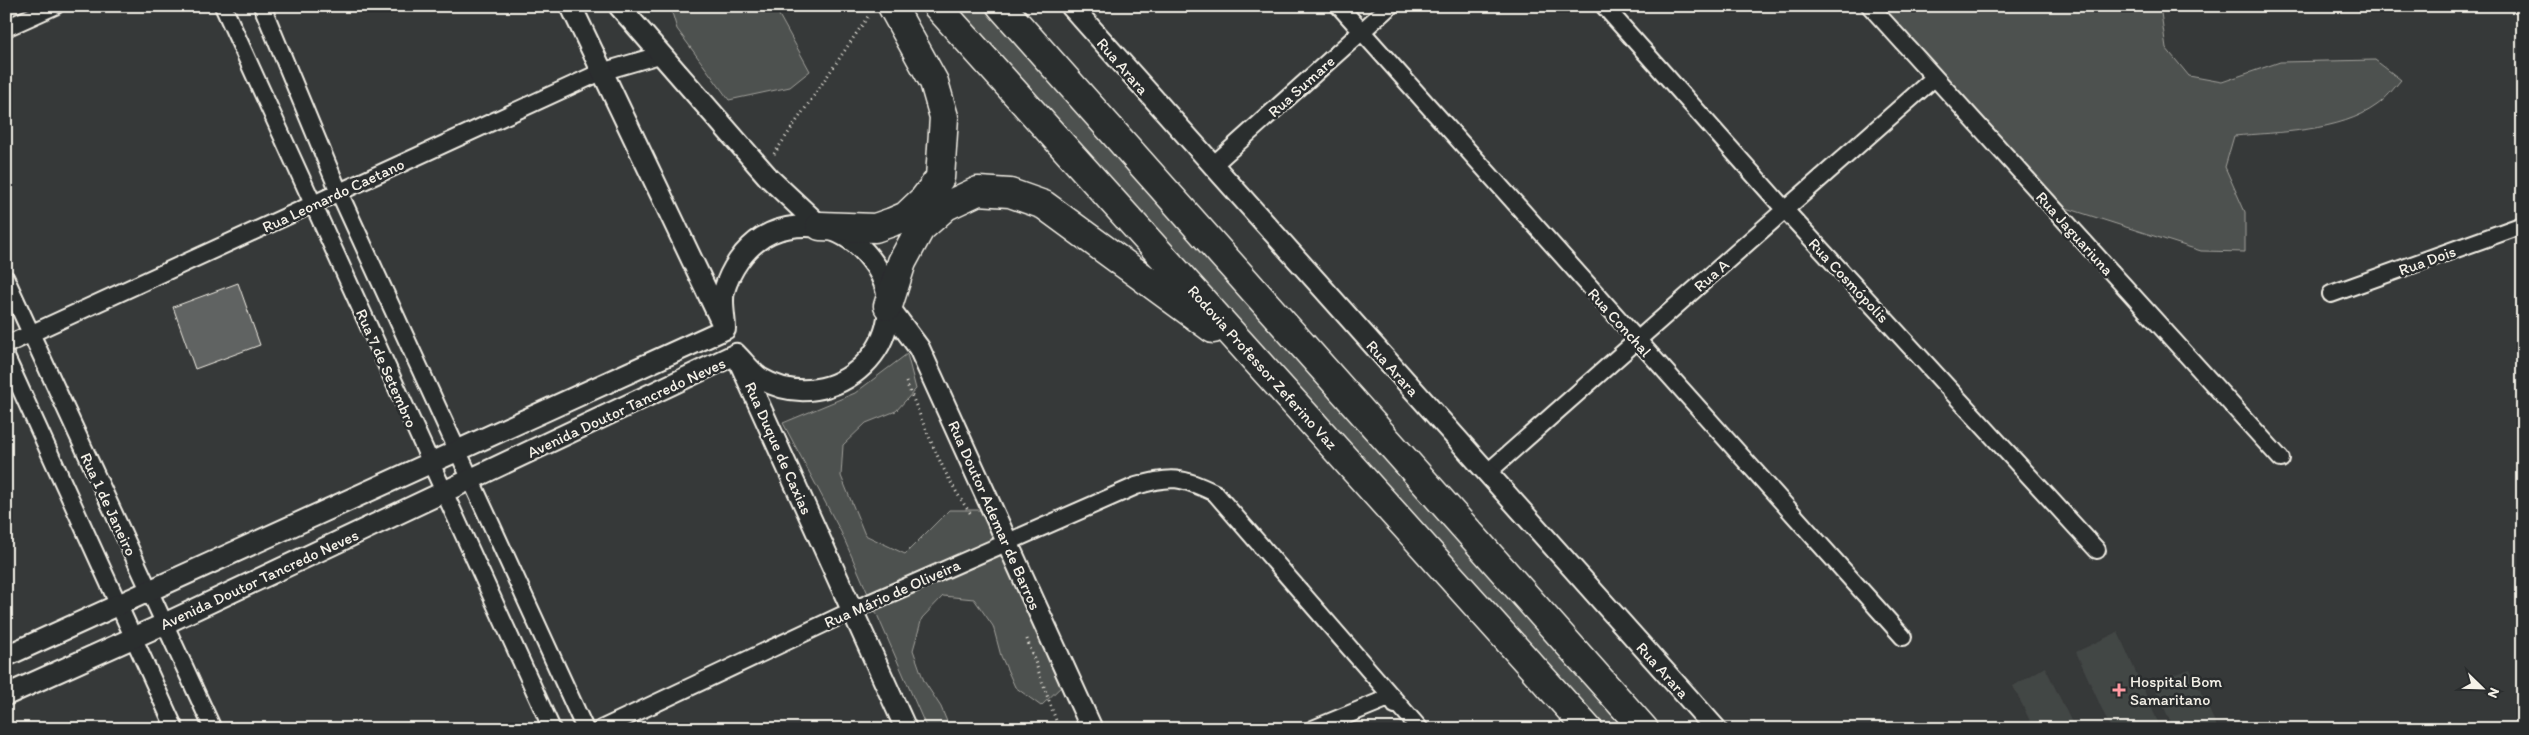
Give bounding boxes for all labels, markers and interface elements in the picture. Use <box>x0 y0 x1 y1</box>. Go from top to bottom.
street label: Rua Arara <box>1093 34 1153 99</box>
street label: Rua Sumare <box>1264 51 1339 121</box>
street label: Rua Leonardo Caetano <box>259 154 407 237</box>
street label: Rua Jaguariuna <box>2032 187 2117 279</box>
street label: Rua Cosmópolis <box>1805 234 1893 327</box>
street label: Rua Dois <box>2396 241 2458 280</box>
street label: Rua A <box>1690 255 1733 296</box>
street label: Rodovia Professor Zeferino Vaz <box>1184 281 1342 454</box>
street label: Rua Conchal <box>1584 284 1656 361</box>
street label: Rua 7 de Setembro <box>352 306 421 430</box>
street label: Rua Arara <box>1362 336 1423 401</box>
street label: Avenida Doutor Tancredo Neves <box>524 353 728 462</box>
street label: Rua Duque de Caxias <box>741 379 816 517</box>
street label: Rua Doutor Ademar de Barros <box>944 418 1045 613</box>
street label: Rua 1 de Janeiro <box>76 450 141 559</box>
street label: Avenida Doutor Tancredo Neves <box>157 525 361 634</box>
street label: Rua Mário de Oliveira <box>821 555 964 632</box>
street label: Rua Arara <box>1632 638 1693 703</box>
north arrow <box>2456 662 2506 712</box>
place label: Hospital Bom Samaritano <box>2130 672 2222 709</box>
marker: Hospital Bom Samaritano <box>2112 683 2126 697</box>
text: N <box>2484 685 2503 701</box>

